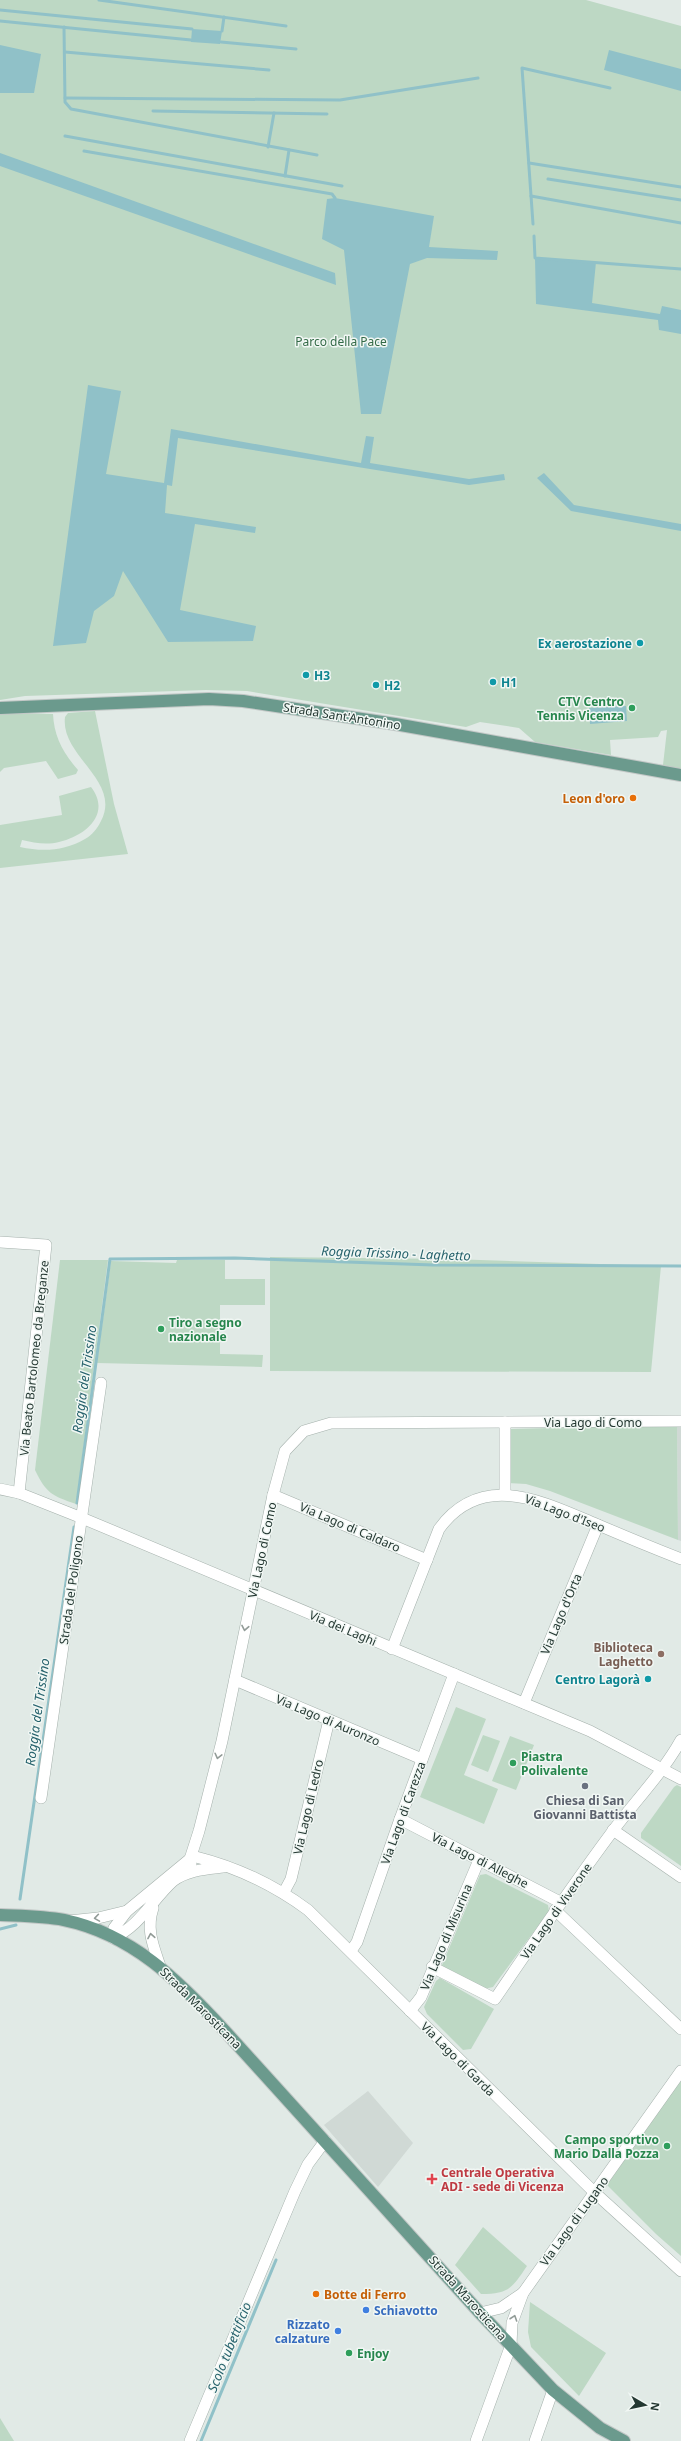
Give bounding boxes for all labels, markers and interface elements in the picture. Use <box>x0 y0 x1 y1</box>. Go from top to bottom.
park label: Parco della Pace <box>295 333 387 350</box>
place label: Ex aerostazione <box>538 635 632 652</box>
marker: Ex aerostazione <box>635 638 645 648</box>
place label: H3 <box>314 667 330 684</box>
marker: H3 <box>301 670 311 680</box>
place label: H1 <box>501 674 517 691</box>
place label: H2 <box>384 677 400 694</box>
marker: H1 <box>488 677 498 687</box>
marker: H2 <box>371 680 381 690</box>
place label: CTV Centro Tennis Vicenza <box>537 693 624 724</box>
street label: Strada Sant'Antonino <box>282 698 402 734</box>
marker: CTV Centro Tennis Vicenza <box>627 703 637 713</box>
place label: Leon d'oro <box>563 790 625 807</box>
marker: Leon d'oro <box>628 793 638 803</box>
water label: Roggia Trissino - Laghetto <box>321 1241 471 1265</box>
street label: Via Beato Bartolomeo da Breganze <box>15 1259 53 1457</box>
place label: Tiro a segno nazionale <box>169 1314 242 1345</box>
water label: Roggia del Trissino <box>68 1324 100 1434</box>
marker: Tiro a segno nazionale <box>156 1324 166 1334</box>
street label: Via Lago di Como <box>544 1414 642 1431</box>
street label: Via Lago d'Iseo <box>522 1490 608 1536</box>
street label: Via Lago di Caldaro <box>297 1498 403 1556</box>
street label: Via Lago di Como <box>244 1500 280 1600</box>
street label: Strada del Poligono <box>55 1534 87 1646</box>
street label: Via Lago d'Orta <box>536 1571 586 1657</box>
street label: Via dei Laghi <box>307 1606 379 1650</box>
one-way arrow <box>242 1625 250 1632</box>
place label: Biblioteca Laghetto <box>593 1639 653 1670</box>
marker: Biblioteca Laghetto <box>656 1649 666 1659</box>
water label: Roggia del Trissino <box>21 1657 53 1767</box>
place label: Centro Lagorà <box>555 1671 640 1688</box>
marker: Centro Lagorà <box>643 1674 653 1684</box>
street label: Via Lago di Auronzo <box>273 1690 383 1750</box>
place label: Piastra Polivalente <box>521 1748 588 1779</box>
one-way arrow <box>215 1752 223 1759</box>
street label: Via Lago di Ledro <box>289 1758 327 1856</box>
marker: Piastra Polivalente <box>508 1758 518 1768</box>
street label: Via Lago di Carezza <box>377 1759 429 1867</box>
marker: Chiesa di San Giovanni Battista <box>580 1781 590 1791</box>
place label: Chiesa di San Giovanni Battista <box>533 1792 637 1823</box>
street label: Via Lago di Alleghe <box>429 1828 532 1892</box>
street label: Via Lago di Viverone <box>516 1859 596 1963</box>
street label: Via Lago di Misurina <box>416 1881 476 1993</box>
one-way arrow <box>94 1913 100 1921</box>
one-way arrow <box>147 1932 155 1939</box>
street label: Strada Marosticana <box>156 1963 246 2053</box>
street label: Via Lago di Garda <box>417 2018 499 2100</box>
place label: Campo sportivo Mario Dalla Pozza <box>554 2131 659 2162</box>
marker: Campo sportivo Mario Dalla Pozza <box>662 2141 672 2151</box>
place label: Centrale Operativa ADI - sede di Vicenza <box>441 2164 564 2195</box>
marker: Centrale Operativa ADI - sede di Vicenza <box>426 2173 438 2185</box>
street label: Via Lago di Lugano <box>536 2173 612 2269</box>
street label: Strada Marosticana <box>425 2252 511 2344</box>
place label: Botte di Ferro <box>324 2286 406 2303</box>
marker: Botte di Ferro <box>311 2289 321 2299</box>
water label: Scolo tubettificio <box>203 2299 255 2395</box>
place label: Schiavotto <box>374 2302 438 2319</box>
marker: Schiavotto <box>361 2305 371 2315</box>
one-way arrow <box>509 2315 517 2322</box>
place label: Rizzato calzature <box>275 2316 330 2347</box>
marker: Rizzato calzature <box>333 2326 343 2336</box>
place label: Enjoy <box>357 2345 389 2362</box>
marker: Enjoy <box>344 2348 354 2358</box>
north arrow <box>625 2385 665 2425</box>
text: N <box>647 2401 663 2412</box>

